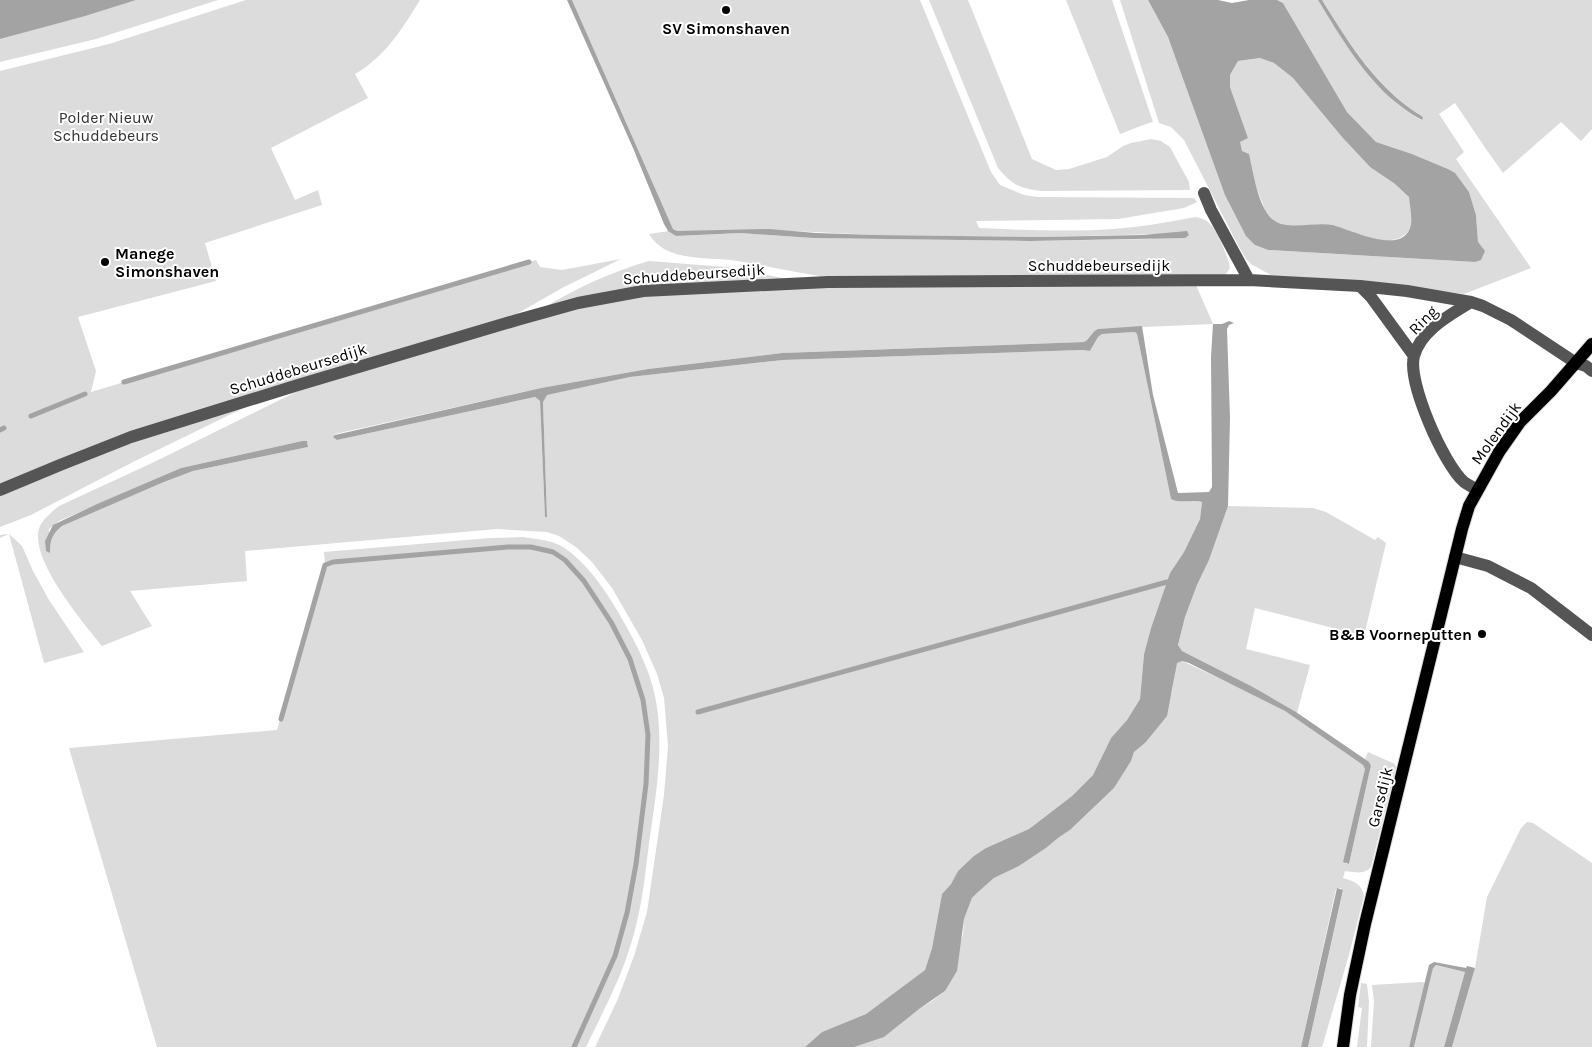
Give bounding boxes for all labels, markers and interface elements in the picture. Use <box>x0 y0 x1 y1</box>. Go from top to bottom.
marker: SV Simonshaven <box>720 4 732 16</box>
place label: SV Simonshaven <box>662 19 790 38</box>
park label: Polder Nieuw Schuddebeurs <box>53 108 159 145</box>
place label: Manege Simonshaven <box>115 244 219 281</box>
marker: Manege Simonshaven <box>99 256 111 268</box>
street label: Schuddebeursedijk <box>1028 256 1170 275</box>
street label: Schuddebeursedijk <box>622 260 766 288</box>
street label: Ring <box>1405 302 1441 338</box>
street label: Schuddebeursedijk <box>227 339 369 399</box>
street label: Molendijk <box>1467 398 1525 468</box>
place label: B&B Voorneputten <box>1329 625 1472 644</box>
marker: B&B Voorneputten <box>1476 628 1488 640</box>
street label: Garsdijk <box>1363 765 1397 829</box>

